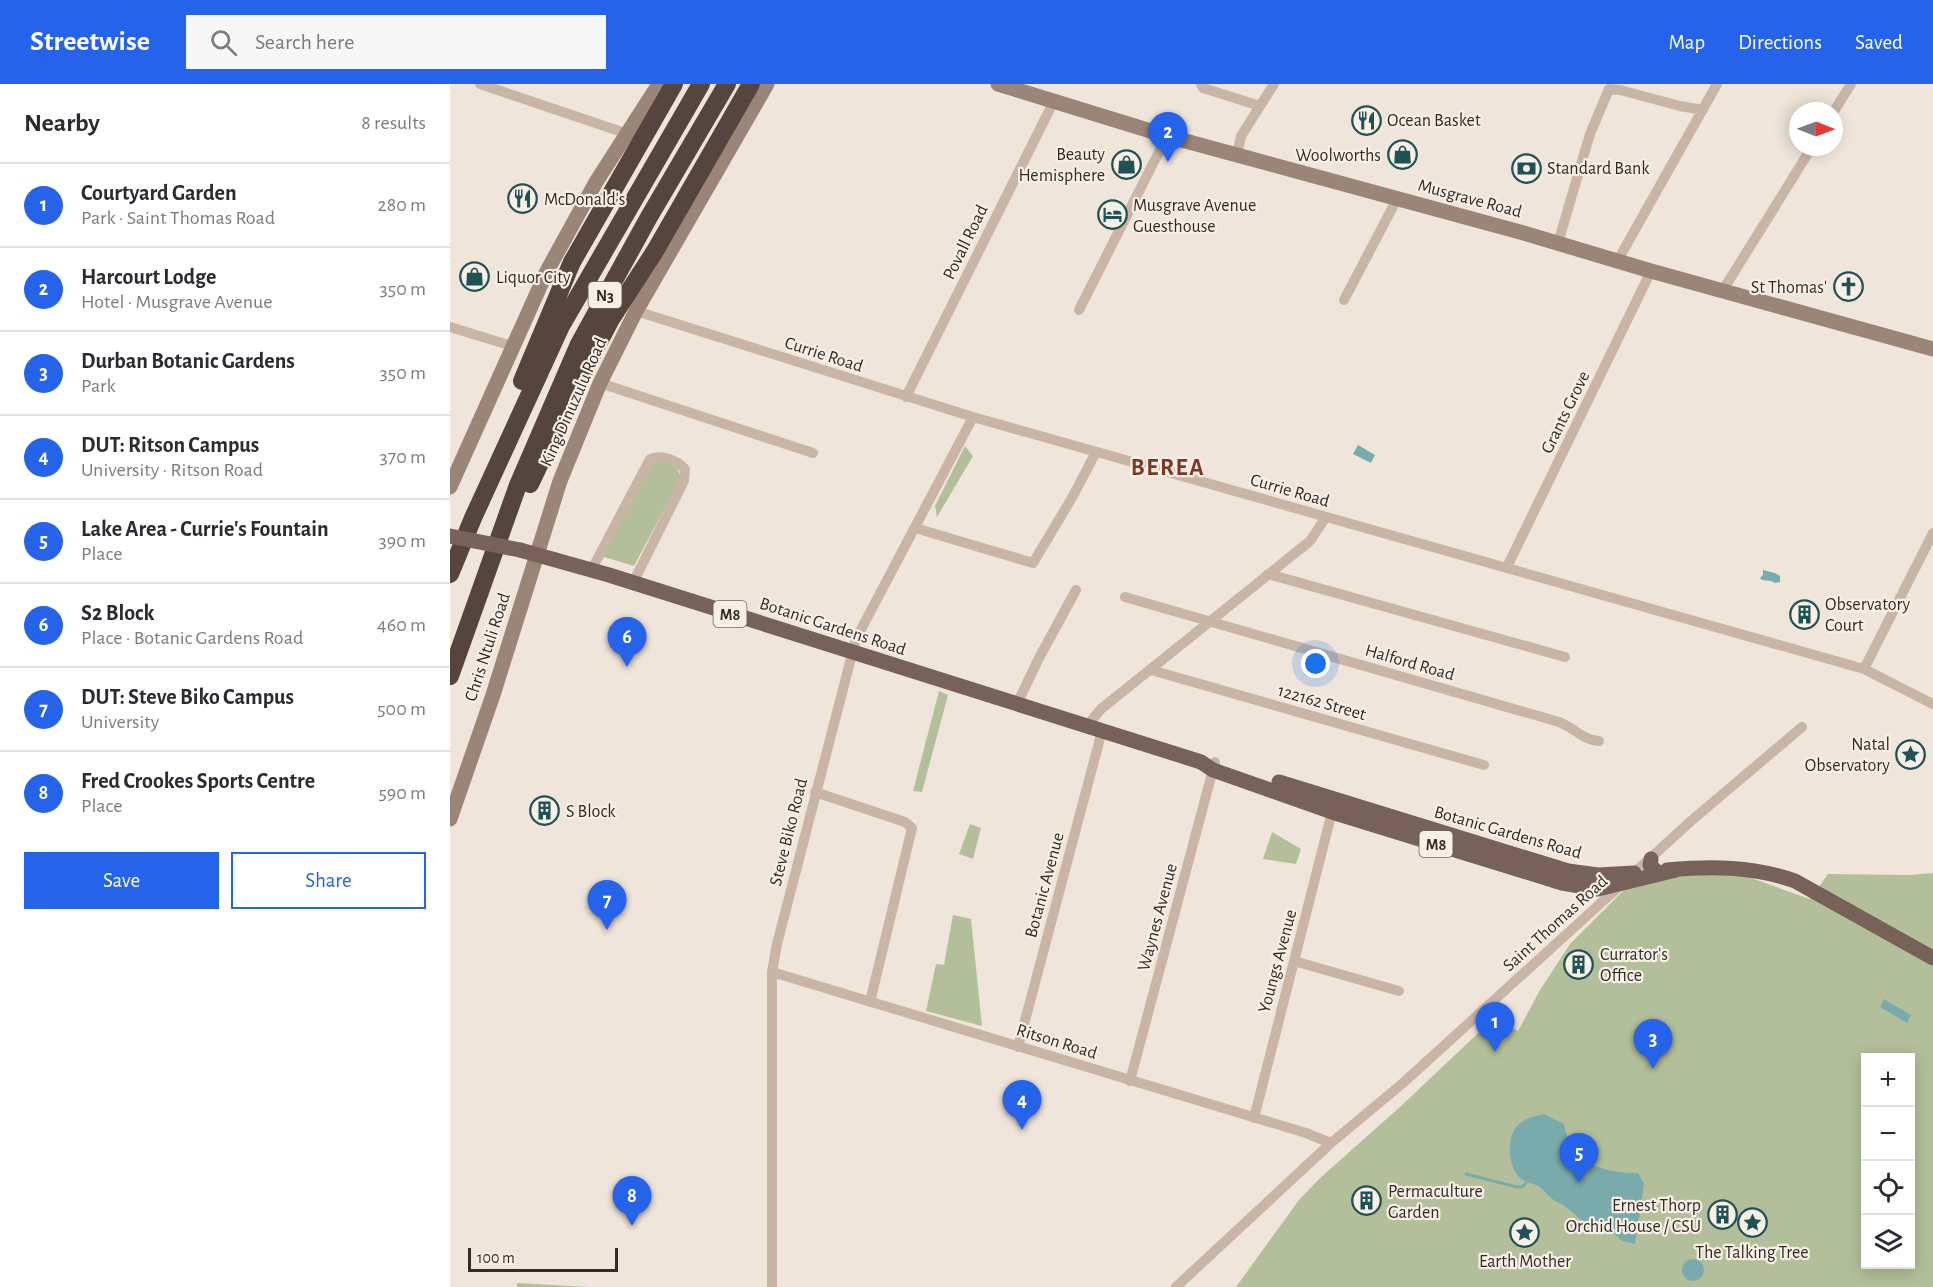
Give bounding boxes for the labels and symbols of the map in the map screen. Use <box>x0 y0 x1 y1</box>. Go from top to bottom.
north arrow <box>1789 102 1843 156</box>
restaurant icon: Ocean Basket <box>1350 104 1382 136</box>
pin: 2 <box>1148 112 1188 162</box>
place label: Ocean Basket <box>1387 112 1481 130</box>
shop icon: Woolworths <box>1386 139 1418 171</box>
place label: Beauty Hemisphere <box>1018 146 1105 185</box>
place label: Woolworths <box>1296 147 1381 165</box>
shop icon: Beauty Hemisphere <box>1110 148 1142 180</box>
bank icon: Standard Bank <box>1510 152 1542 184</box>
place label: Standard Bank <box>1547 160 1650 178</box>
street label: Musgrave Road <box>1416 176 1524 221</box>
restaurant icon: McDonald's <box>507 183 539 215</box>
place label: McDonald's <box>544 191 626 209</box>
place label: Musgrave Avenue Guesthouse <box>1133 197 1256 236</box>
hotel icon: Musgrave Avenue Guesthouse <box>1096 199 1128 231</box>
street label: Povall Road <box>940 202 992 283</box>
shop icon: Liquor City <box>459 261 491 293</box>
place label: Liquor City <box>496 269 571 287</box>
church icon: St Thomas' <box>1832 271 1864 303</box>
place label: St Thomas' <box>1751 279 1827 297</box>
road number: N3 <box>588 282 622 308</box>
street label: Currie Road <box>782 334 865 376</box>
street label: King Dinuzulu Road <box>537 335 610 469</box>
street label: Grants Grove <box>1538 368 1594 457</box>
district label: BEREA <box>1131 456 1205 480</box>
street label: Currie Road <box>1248 471 1331 511</box>
street label: Chris Ntuli Road <box>462 591 514 704</box>
street label: Botanic Gardens Road <box>757 595 908 659</box>
place label: Observatory Court <box>1825 596 1910 635</box>
building icon: Observatory Court <box>1788 598 1820 630</box>
road number: M8 <box>714 601 746 627</box>
pin: 6 <box>608 618 646 667</box>
street label: Halford Road <box>1363 642 1457 684</box>
your location <box>1301 649 1330 678</box>
street label: 122162 Street <box>1276 682 1368 724</box>
place label: Natal Observatory <box>1805 736 1890 775</box>
place icon: Natal Observatory <box>1895 738 1927 770</box>
street label: Steve Biko Road <box>767 776 811 888</box>
building icon: S Block <box>529 795 561 827</box>
place label: S Block <box>566 803 616 821</box>
street label: Botanic Gardens Road <box>1432 803 1584 863</box>
street label: Botanic Avenue <box>1022 831 1068 940</box>
road number: M8 <box>1420 831 1452 857</box>
street label: Waynes Avenue <box>1135 862 1181 973</box>
street label: Saint Thomas Road <box>1500 872 1611 975</box>
pin: 7 <box>588 880 626 930</box>
street label: Youngs Avenue <box>1256 908 1300 1015</box>
place label: Currator's Office <box>1600 946 1668 985</box>
building icon: Currator's Office <box>1563 948 1595 980</box>
pin: 1 <box>1476 1002 1514 1052</box>
pin: 3 <box>1634 1020 1672 1069</box>
street label: Ritson Road <box>1014 1021 1099 1063</box>
pin: 4 <box>1002 1080 1042 1130</box>
pin: 5 <box>1560 1134 1598 1183</box>
pin: 8 <box>612 1176 651 1226</box>
place label: Permaculture Garden <box>1388 1183 1483 1222</box>
building icon: Permaculture Garden <box>1351 1185 1383 1217</box>
place label: Ernest Thorp Orchid House / CSU <box>1566 1197 1701 1236</box>
building icon: Ernest Thorp Orchid House / CSU <box>1706 1199 1738 1231</box>
place icon: The Talking Tree <box>1736 1207 1768 1239</box>
place icon: Earth Mother <box>1509 1216 1541 1248</box>
place label: The Talking Tree <box>1695 1244 1809 1262</box>
scale bar <box>468 1245 618 1272</box>
place label: Earth Mother <box>1479 1253 1571 1271</box>

